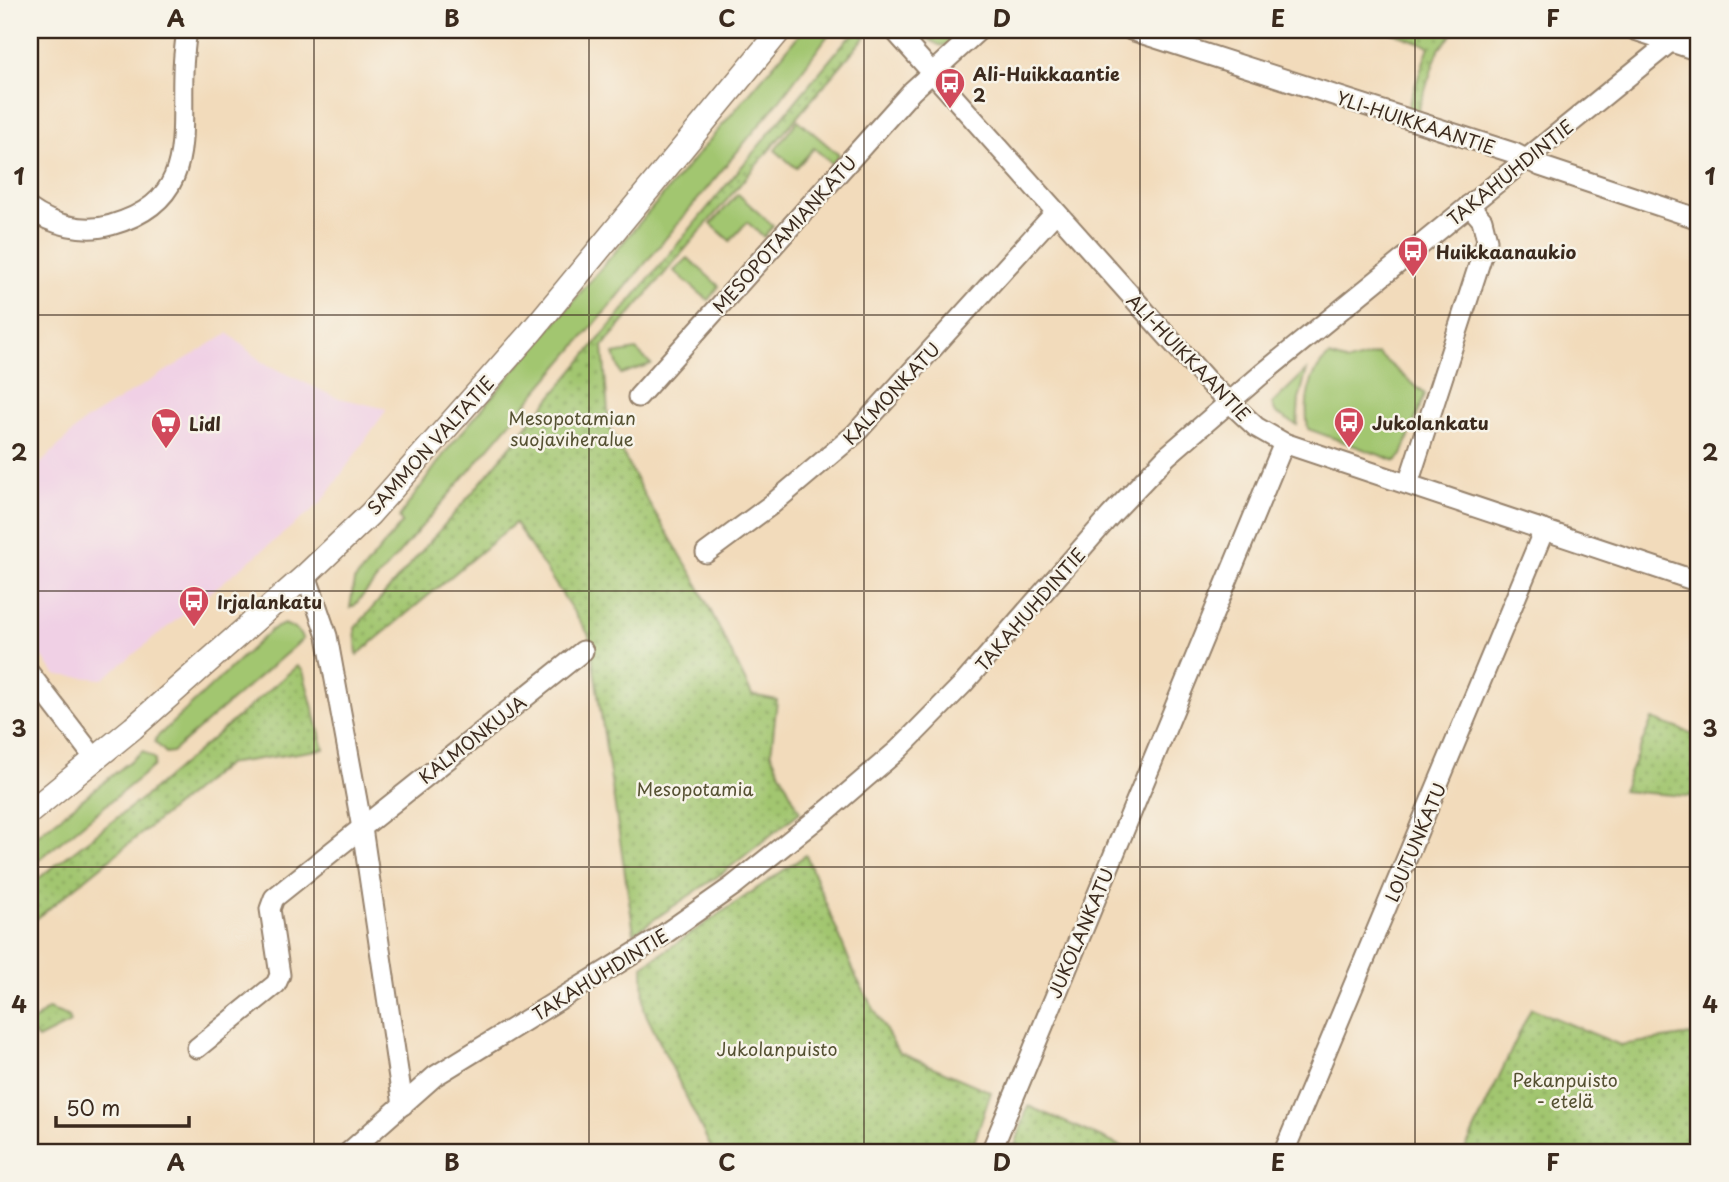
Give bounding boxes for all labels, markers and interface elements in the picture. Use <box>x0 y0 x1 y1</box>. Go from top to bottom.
text: A <box>167 0 185 35</box>
text: B <box>444 0 460 35</box>
text: C <box>718 0 736 35</box>
text: D <box>993 0 1011 35</box>
text: E <box>1271 0 1285 35</box>
text: F <box>1546 0 1560 35</box>
place label: Ali-Huikkaantie 2 <box>973 60 1120 108</box>
bus stop icon: Ali-Huikkaantie 2 <box>933 66 967 110</box>
street label: YLI-HUIKKAANTIE <box>1333 84 1499 160</box>
street label: TAKAHUHDINTIE <box>1441 113 1579 231</box>
street label: MESOPOTAMIANKATU <box>706 149 862 319</box>
text: 1 <box>14 158 25 193</box>
text: 1 <box>1705 158 1716 193</box>
bus stop icon: Huikkaanaukio <box>1396 234 1430 278</box>
place label: Huikkaanaukio <box>1436 238 1576 265</box>
street label: ALI-HUIKKAANTIE <box>1121 287 1257 427</box>
street label: KALMONKATU <box>836 336 946 450</box>
street label: SAMMON VALTATIE <box>360 370 500 520</box>
park label: Mesopotamian suojaviheralue <box>508 404 636 452</box>
bus stop icon: Jukolankatu <box>1332 405 1366 449</box>
supermarket icon: Lidl <box>149 406 183 450</box>
place label: Jukolankatu <box>1372 409 1489 436</box>
place label: Lidl <box>189 410 221 437</box>
text: 2 <box>11 434 27 469</box>
text: 2 <box>1702 434 1718 469</box>
street label: TAKAHUHDINTIE <box>969 541 1091 677</box>
bus stop icon: Irjalankatu <box>177 584 211 628</box>
place label: Irjalankatu <box>217 588 322 615</box>
street label: KALMONKUJA <box>412 688 532 790</box>
text: 3 <box>11 710 27 745</box>
text: 3 <box>1702 710 1718 745</box>
park label: Mesopotamia <box>637 775 753 802</box>
street label: LOUTUNKATU <box>1378 778 1452 906</box>
street label: JUKOLANKATU <box>1040 864 1120 1002</box>
street label: TAKAHUHDINTIE <box>527 921 673 1027</box>
text: 4 <box>11 986 27 1021</box>
text: 4 <box>1702 986 1718 1021</box>
park label: Jukolanpuisto <box>717 1035 837 1062</box>
park label: Pekanpuisto - etelä <box>1512 1066 1618 1114</box>
scale bar <box>56 1084 189 1128</box>
text: 50 m <box>66 1091 120 1123</box>
text: A <box>167 1144 185 1179</box>
text: B <box>444 1144 460 1179</box>
text: C <box>718 1144 736 1179</box>
text: D <box>993 1144 1011 1179</box>
text: E <box>1271 1144 1285 1179</box>
text: F <box>1546 1144 1560 1179</box>

